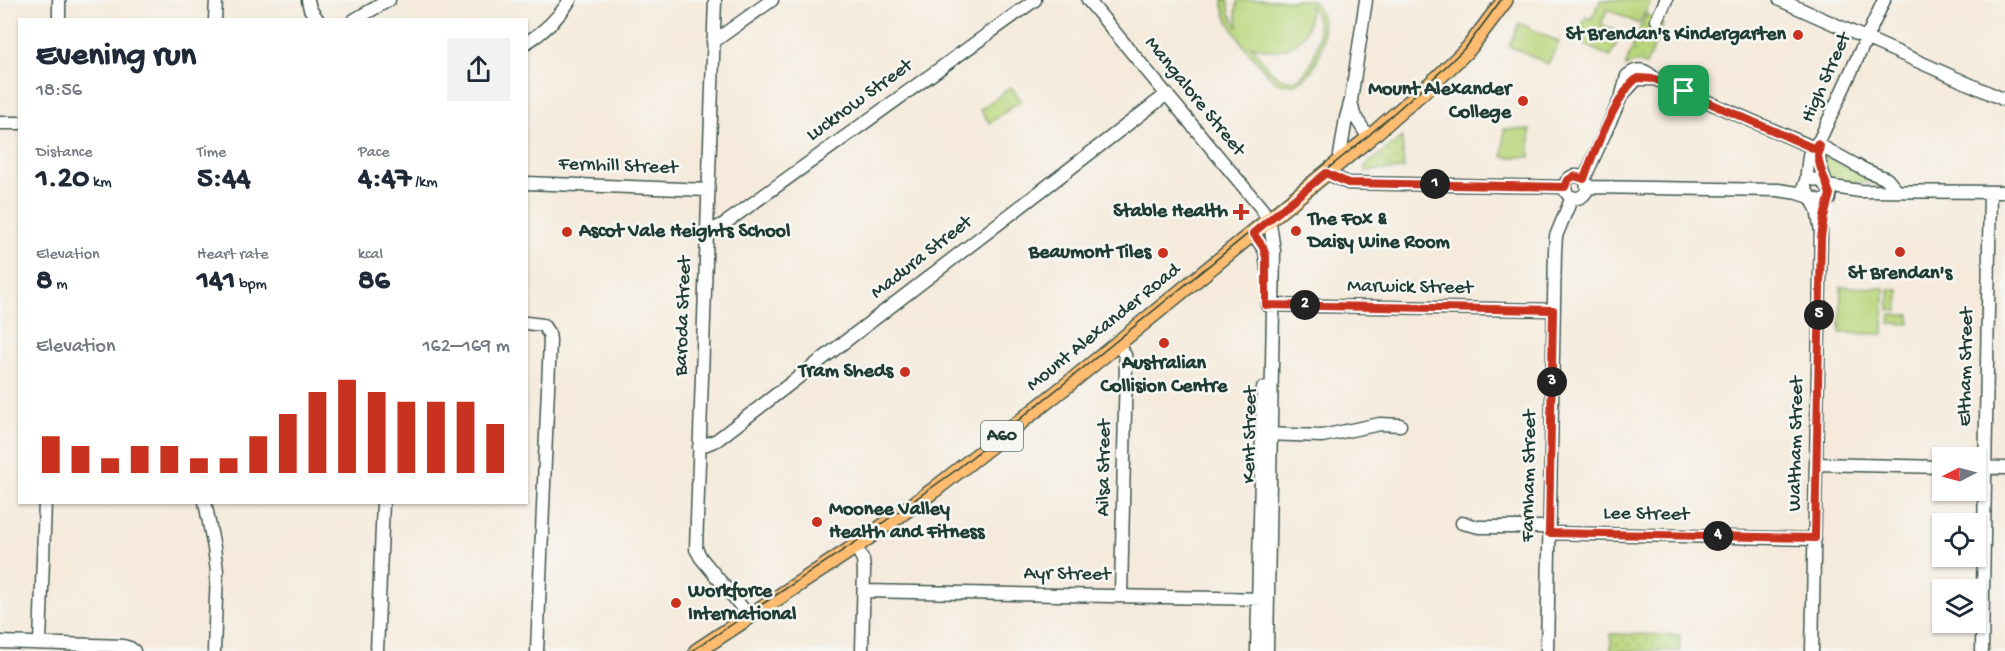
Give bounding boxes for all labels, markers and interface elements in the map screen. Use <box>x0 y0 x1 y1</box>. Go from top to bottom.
place label: St Brendan's Kindergarten <box>1566 24 1786 47</box>
marker: St Brendan's Kindergarten <box>1791 28 1805 42</box>
street label: High Street <box>1797 28 1858 126</box>
street label: Mangalore Street <box>1139 33 1250 163</box>
text: Evening run <box>36 38 196 76</box>
button: share <box>447 38 510 101</box>
street label: Lucknow Street <box>802 54 919 147</box>
pin <box>1658 65 1709 116</box>
icon: arrive <box>1667 74 1700 107</box>
place label: Mount Alexander College <box>1368 79 1513 125</box>
text: 18:56 <box>36 80 82 103</box>
marker: Mount Alexander College <box>1516 94 1530 108</box>
text: Distance <box>36 144 93 163</box>
text: Time <box>197 144 226 163</box>
text: Pace <box>358 144 389 163</box>
street label: Fernhill Street <box>557 153 680 181</box>
text: 1.20 <box>36 163 89 198</box>
text: 5:44 <box>197 163 251 198</box>
text: 4:47 <box>358 163 411 198</box>
pin: 1 <box>1420 169 1450 199</box>
text: km <box>89 174 112 193</box>
text: /km <box>411 174 438 193</box>
text: 1 <box>1432 174 1438 193</box>
place label: Stable Health <box>1113 201 1228 224</box>
marker: Stable Health <box>1232 203 1250 221</box>
place label: The Fox & Daisy Wine Room <box>1306 209 1451 255</box>
street label: Madura Street <box>867 210 979 305</box>
place label: Ascot Vale Heights School <box>578 221 791 244</box>
marker: The Fox & Daisy Wine Room <box>1289 224 1303 238</box>
marker: Ascot Vale Heights School <box>560 225 574 239</box>
place label: Beaumont Tiles <box>1028 242 1153 265</box>
marker: St Brendan's <box>1893 245 1907 259</box>
text: Elevation <box>36 246 100 265</box>
text: Heart rate <box>197 246 269 265</box>
text: kcal <box>358 246 383 265</box>
marker: Beaumont Tiles <box>1156 246 1170 260</box>
street label: Baroda Street <box>670 254 698 377</box>
street label: Mount Alexander Road <box>1022 257 1187 397</box>
place label: St Brendan's <box>1848 263 1954 286</box>
text: 8 <box>36 265 52 300</box>
text: 141 <box>197 265 235 300</box>
text: 86 <box>358 265 390 300</box>
street label: Marwick Street <box>1347 275 1475 301</box>
text: m <box>52 276 68 295</box>
text: bpm <box>235 276 267 295</box>
pin: 2 <box>1290 290 1320 320</box>
text: 2 <box>1301 295 1309 314</box>
pin: 5 <box>1804 300 1834 330</box>
text: 5 <box>1815 305 1823 324</box>
street label: Eltham Street <box>1954 305 1980 427</box>
text: Elevation <box>36 336 116 359</box>
text: 162–169 m <box>423 336 510 359</box>
marker: Australian Collision Centre <box>1157 336 1171 350</box>
place label: Australian Collision Centre <box>1100 353 1228 399</box>
place label: Tram Sheds <box>797 361 895 384</box>
marker: Tram Sheds <box>898 365 912 379</box>
pin: 3 <box>1537 367 1567 397</box>
text: 3 <box>1548 372 1556 391</box>
street label: Waltham Street <box>1784 375 1810 512</box>
street label: Kent Street <box>1239 384 1263 484</box>
street label: Farnham Street <box>1517 408 1543 543</box>
street label: Ailsa Street <box>1093 417 1117 517</box>
road number: A60 <box>981 421 1023 451</box>
north arrow <box>1932 447 1986 501</box>
map controls <box>1932 447 1986 633</box>
place label: Moonee Valley Health and Fitness <box>829 499 986 545</box>
street label: Lee Street <box>1603 503 1691 527</box>
button: locate <box>1932 513 1986 567</box>
marker: Moonee Valley Health and Fitness <box>810 515 824 529</box>
pin: 4 <box>1703 521 1733 551</box>
text: 4 <box>1714 526 1722 545</box>
street label: Ayr Street <box>1023 563 1112 587</box>
button: layers <box>1932 579 1986 633</box>
place label: Workforce International <box>687 581 797 627</box>
marker: Workforce International <box>669 596 683 610</box>

